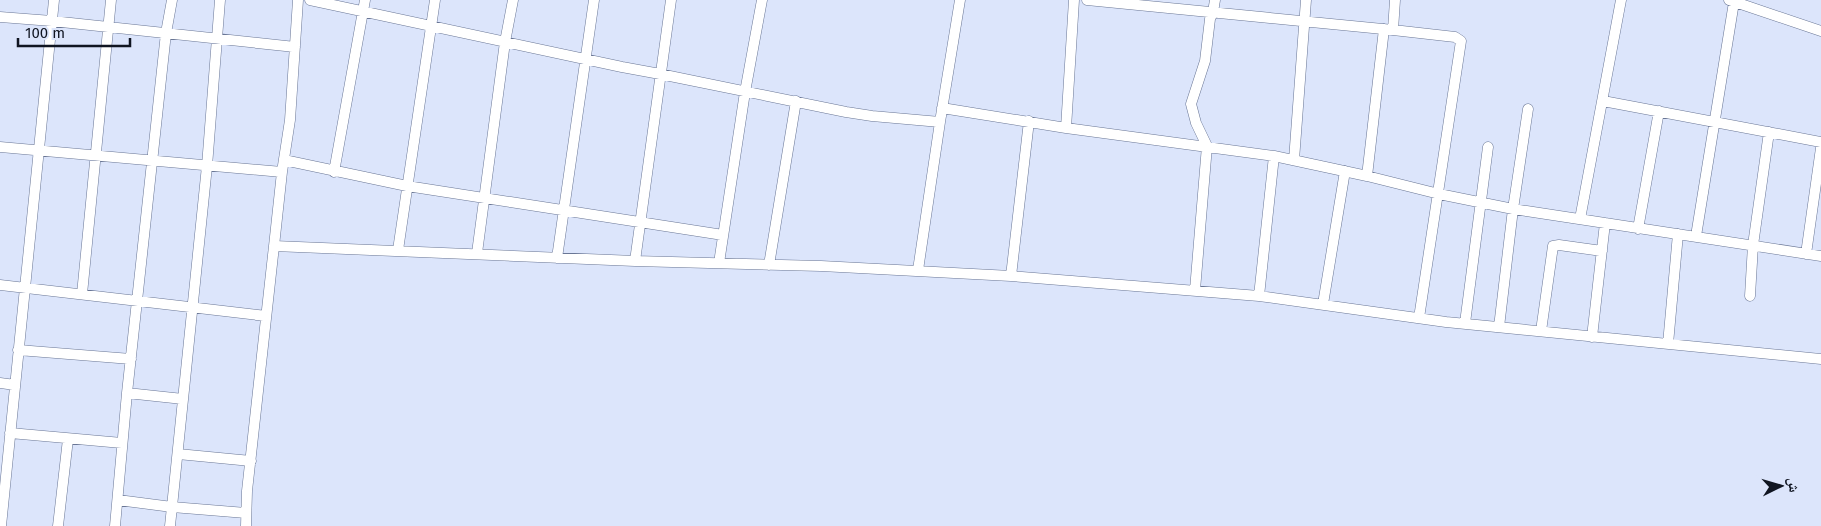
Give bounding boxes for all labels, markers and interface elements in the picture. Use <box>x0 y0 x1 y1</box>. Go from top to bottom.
scale bar <box>18 15 130 47</box>
text: 100 m <box>25 24 65 42</box>
north arrow <box>1756 461 1806 511</box>
text: ش <box>1784 477 1803 493</box>

